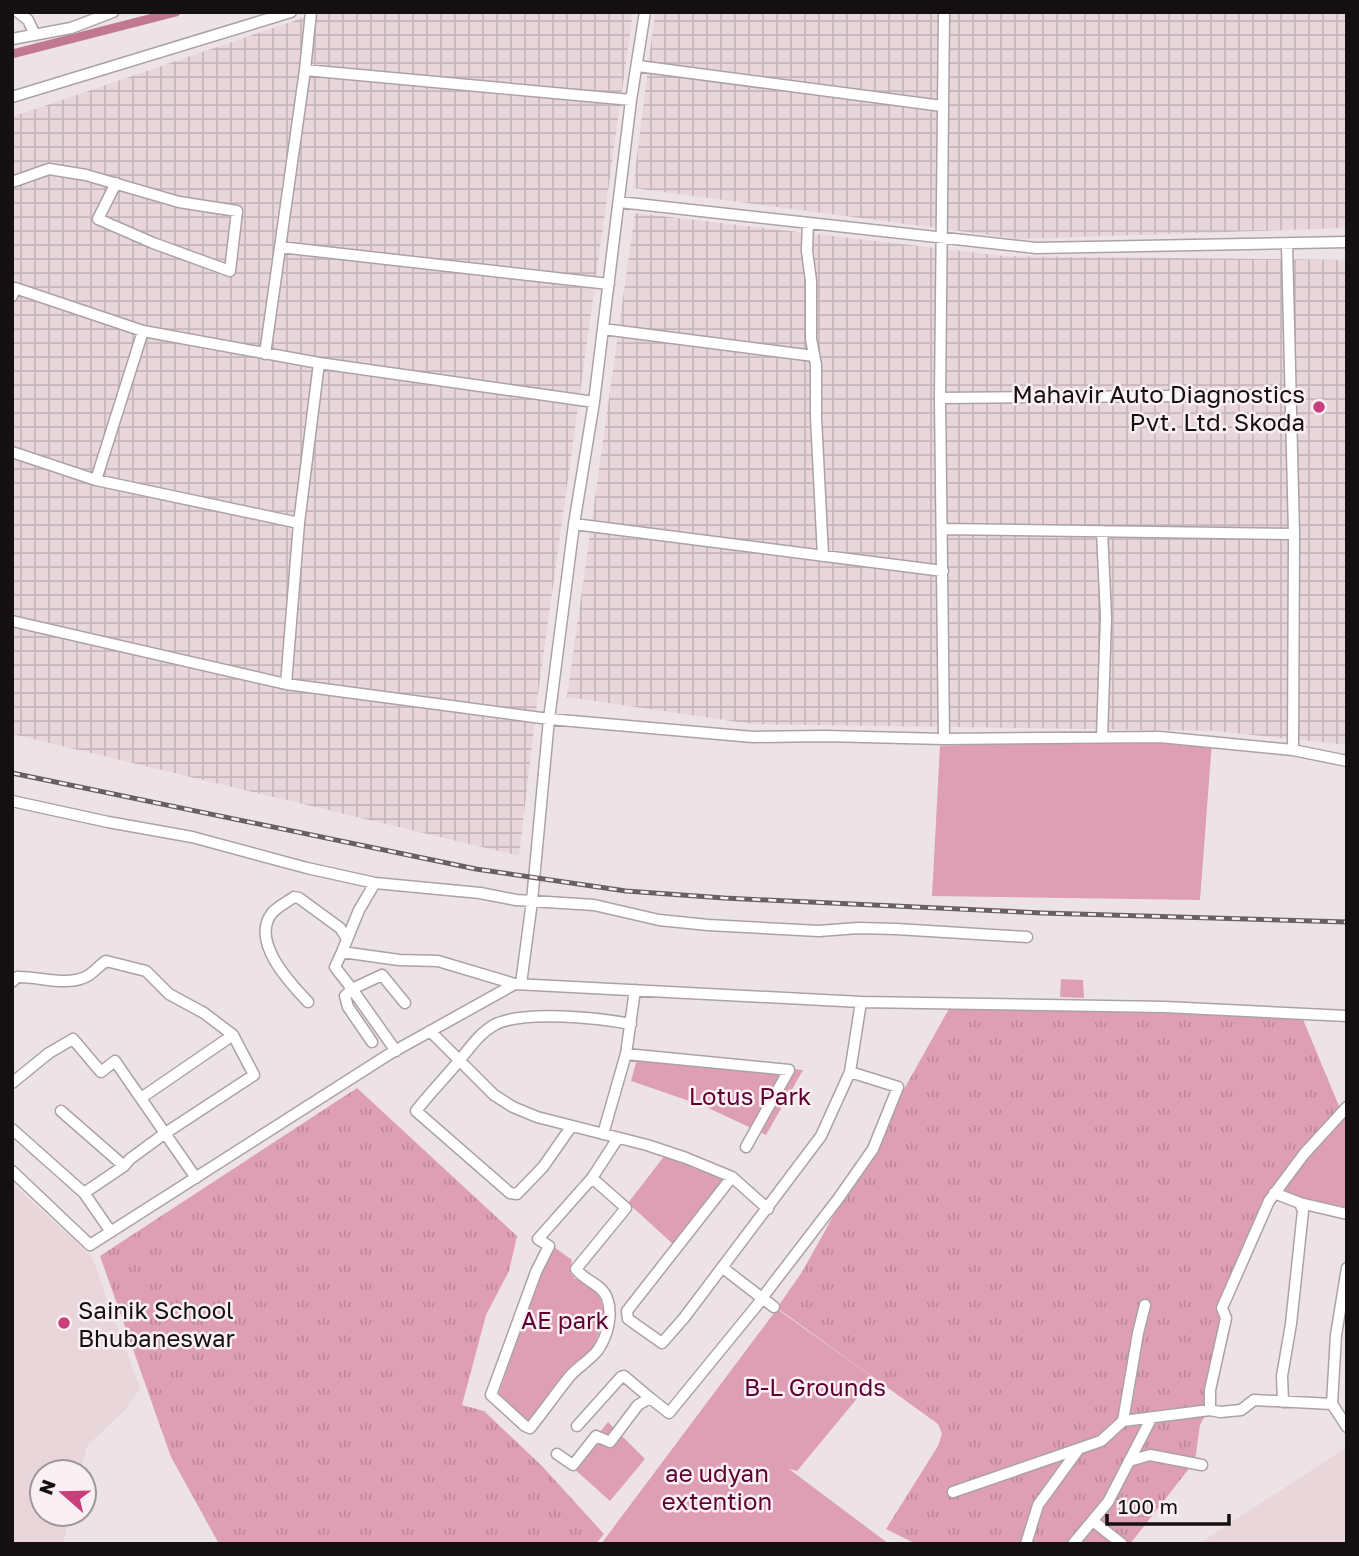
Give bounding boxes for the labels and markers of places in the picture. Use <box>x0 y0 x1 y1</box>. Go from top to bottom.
place label: Mahavir Auto Diagnostics Pvt. Ltd. Skoda <box>1012 379 1305 436</box>
marker: Mahavir Auto Diagnostics Pvt. Ltd. Skoda <box>1311 399 1327 415</box>
place label: Sainik School Bhubaneswar <box>78 1295 235 1352</box>
marker: Sainik School Bhubaneswar <box>56 1315 72 1331</box>

